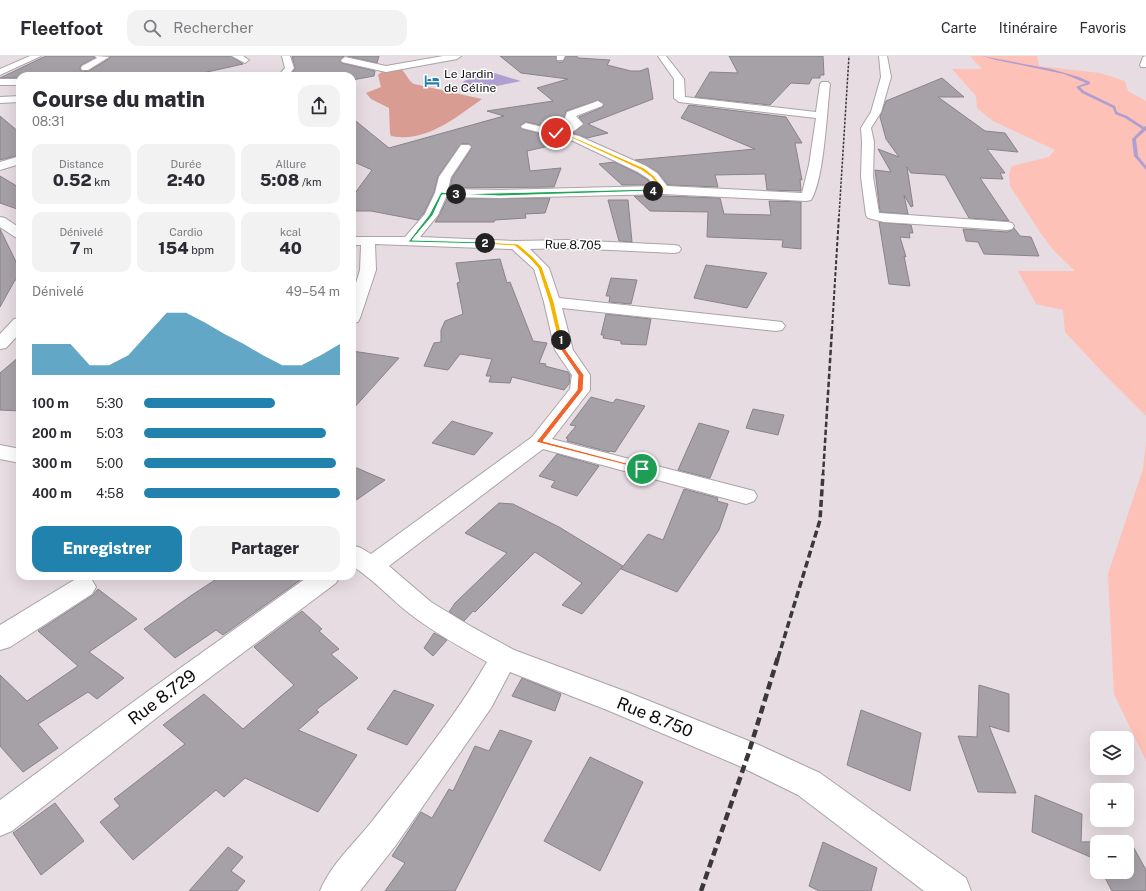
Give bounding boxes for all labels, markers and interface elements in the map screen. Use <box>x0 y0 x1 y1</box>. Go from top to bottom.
search box <box>127 10 407 46</box>
text: Fleetfoot <box>20 17 103 39</box>
icon: search <box>141 17 163 39</box>
text: Rechercher <box>173 19 254 36</box>
text: Carte <box>941 20 977 36</box>
text: Itinéraire <box>999 20 1057 36</box>
text: Favoris <box>1079 20 1126 36</box>
place label: Le Jardin de Céline <box>444 67 496 95</box>
hotel icon: Le Jardin de Céline <box>423 72 441 90</box>
button: share <box>298 85 340 127</box>
text: Course du matin <box>32 86 205 112</box>
text: 08:31 <box>32 114 65 129</box>
pin <box>539 116 573 150</box>
icon: check <box>545 122 567 144</box>
text: Distance <box>59 158 104 170</box>
text: Durée <box>171 158 201 170</box>
text: Allure <box>275 158 306 170</box>
text: 0.52 <box>53 170 92 190</box>
text: 2:40 <box>167 170 205 190</box>
text: 5:08 <box>260 170 299 190</box>
text: km <box>92 176 110 188</box>
text: /km <box>299 176 322 188</box>
pin: 4 <box>643 181 663 201</box>
pin: 3 <box>446 184 466 204</box>
text: 4 <box>649 185 657 197</box>
text: 3 <box>452 188 460 200</box>
text: Dénivelé <box>59 226 103 238</box>
text: Cardio <box>169 226 203 238</box>
text: kcal <box>280 226 301 238</box>
pin: 2 <box>475 233 495 253</box>
text: 2 <box>482 237 489 249</box>
text: 7 <box>70 238 81 258</box>
text: 154 <box>158 238 189 258</box>
text: 40 <box>279 238 302 258</box>
street label: Rue 8.705 <box>545 238 602 252</box>
text: m <box>81 244 93 256</box>
text: bpm <box>189 244 214 256</box>
text: Dénivelé <box>32 284 84 299</box>
text: 49–54 m <box>286 284 340 299</box>
pin: 1 <box>551 330 571 350</box>
text: 1 <box>559 334 563 346</box>
text: 100 m <box>32 396 69 411</box>
text: 5:30 <box>96 396 123 411</box>
text: 200 m <box>32 426 72 441</box>
text: 5:03 <box>96 426 123 441</box>
pin <box>625 452 659 486</box>
text: 300 m <box>32 456 72 471</box>
text: 5:00 <box>96 456 123 471</box>
icon: arrive <box>631 458 653 480</box>
text: 400 m <box>32 486 72 501</box>
text: 4:58 <box>96 486 124 501</box>
button: Enregistrer <box>32 526 182 572</box>
button: Partager <box>190 526 340 572</box>
street label: Rue 8.729 <box>124 665 200 729</box>
street label: Rue 8.750 <box>614 693 696 741</box>
map controls <box>1090 731 1134 879</box>
button: layers <box>1090 731 1134 775</box>
button: + <box>1090 783 1134 827</box>
button: − <box>1090 835 1134 879</box>

